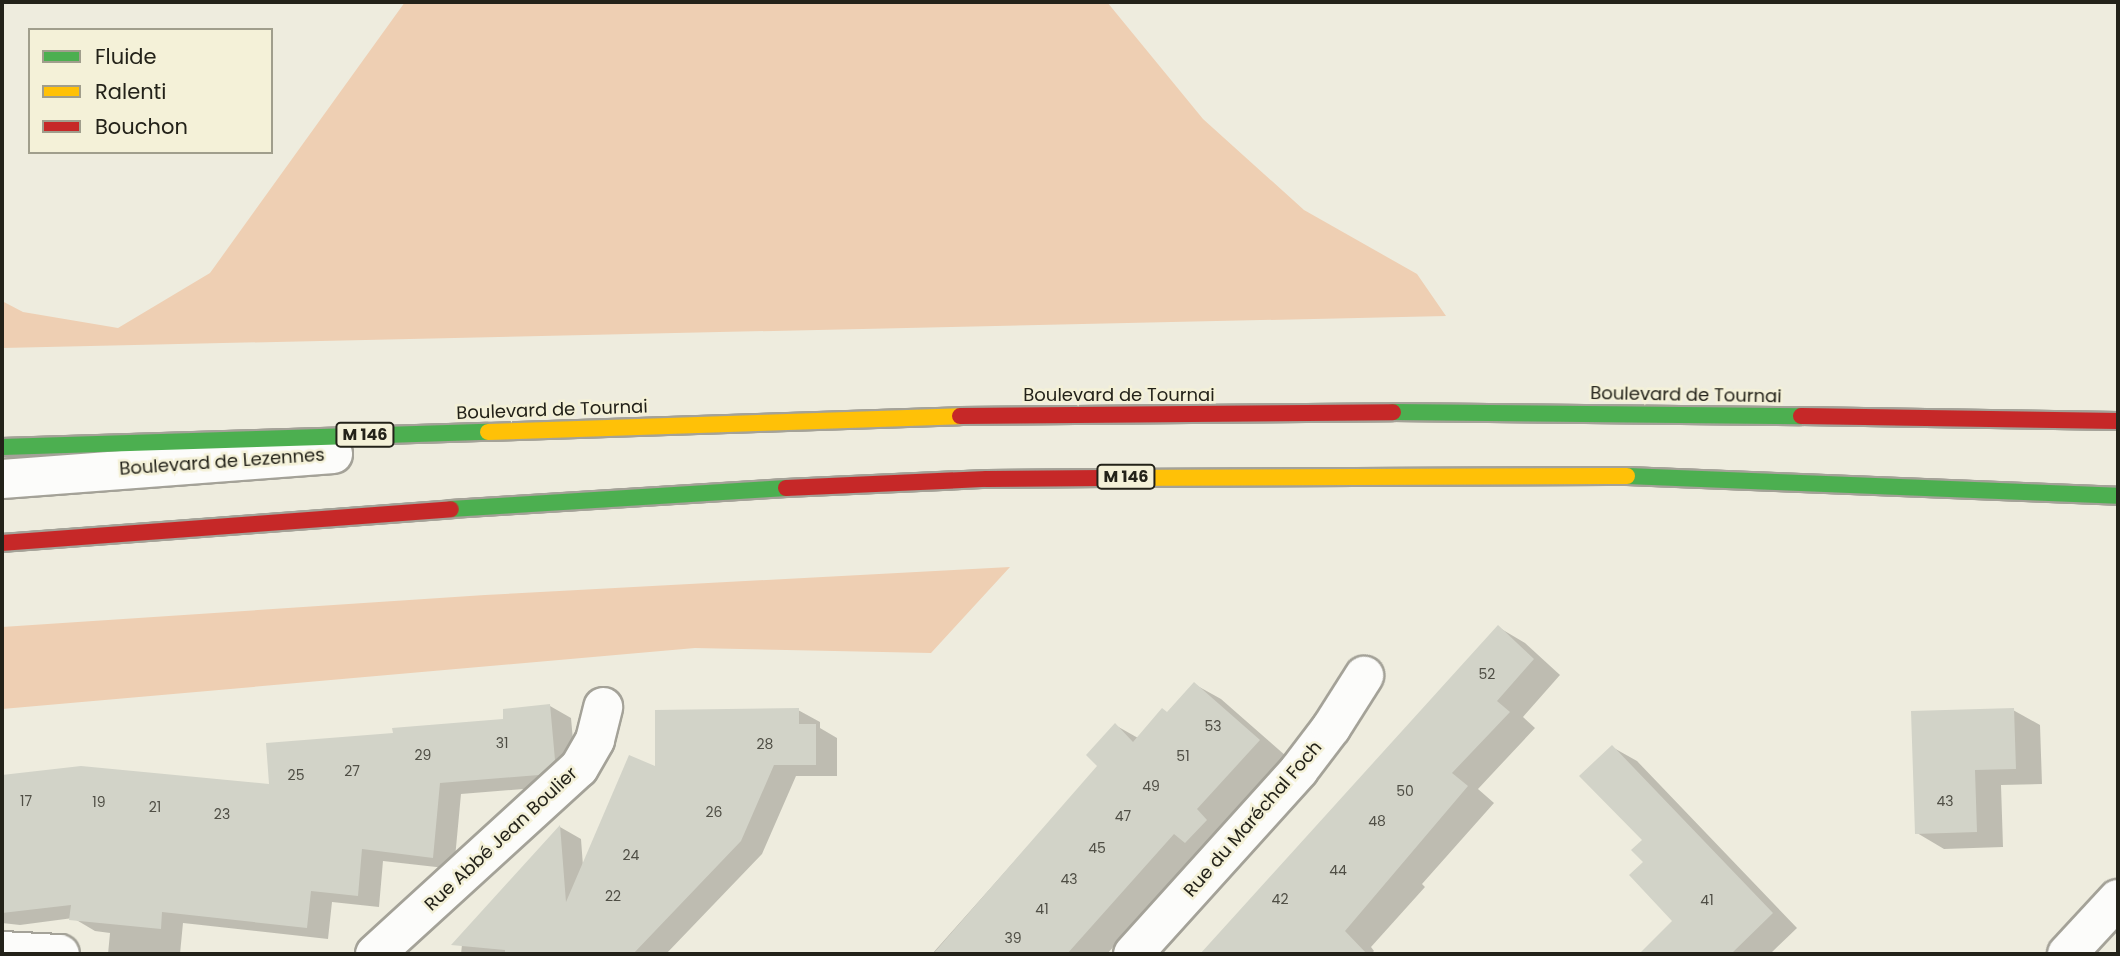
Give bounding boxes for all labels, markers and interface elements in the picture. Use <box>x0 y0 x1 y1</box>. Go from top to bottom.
legend <box>28 28 273 154</box>
text: Fluide <box>95 42 157 71</box>
text: Ralenti <box>95 77 166 106</box>
text: Bouchon <box>95 112 188 141</box>
street label: Boulevard de Tournai <box>1590 383 1782 407</box>
street label: Boulevard de Tournai <box>1023 384 1215 406</box>
street label: Boulevard de Tournai <box>456 396 648 424</box>
road number: M 146 <box>335 422 395 448</box>
street label: Boulevard de Lezennes <box>119 444 325 480</box>
road number: M 146 <box>1096 464 1156 490</box>
house number: 52 <box>1479 666 1495 682</box>
house number: 53 <box>1204 718 1222 734</box>
house number: 31 <box>496 735 508 751</box>
house number: 28 <box>757 736 773 752</box>
street label: Rue du Maréchal Foch <box>1179 737 1327 901</box>
house number: 29 <box>415 747 431 763</box>
house number: 51 <box>1176 748 1190 764</box>
house number: 27 <box>344 763 360 779</box>
street label: Rue Abbé Jean Boulier <box>420 763 582 915</box>
house number: 25 <box>288 767 304 783</box>
house number: 49 <box>1142 778 1160 794</box>
house number: 50 <box>1396 783 1414 799</box>
house number: 17 <box>20 793 32 809</box>
house number: 43 <box>1936 793 1954 809</box>
house number: 19 <box>92 794 106 810</box>
house number: 21 <box>149 799 161 815</box>
house number: 26 <box>706 804 722 820</box>
house number: 23 <box>214 806 230 822</box>
house number: 47 <box>1115 808 1131 824</box>
house number: 48 <box>1368 813 1386 829</box>
house number: 45 <box>1088 840 1106 856</box>
house number: 24 <box>623 847 639 863</box>
house number: 44 <box>1329 862 1347 878</box>
house number: 43 <box>1060 871 1078 887</box>
house number: 22 <box>605 888 621 904</box>
house number: 42 <box>1272 891 1288 907</box>
house number: 41 <box>1700 892 1714 908</box>
house number: 41 <box>1035 901 1049 917</box>
house number: 39 <box>1004 930 1022 946</box>

